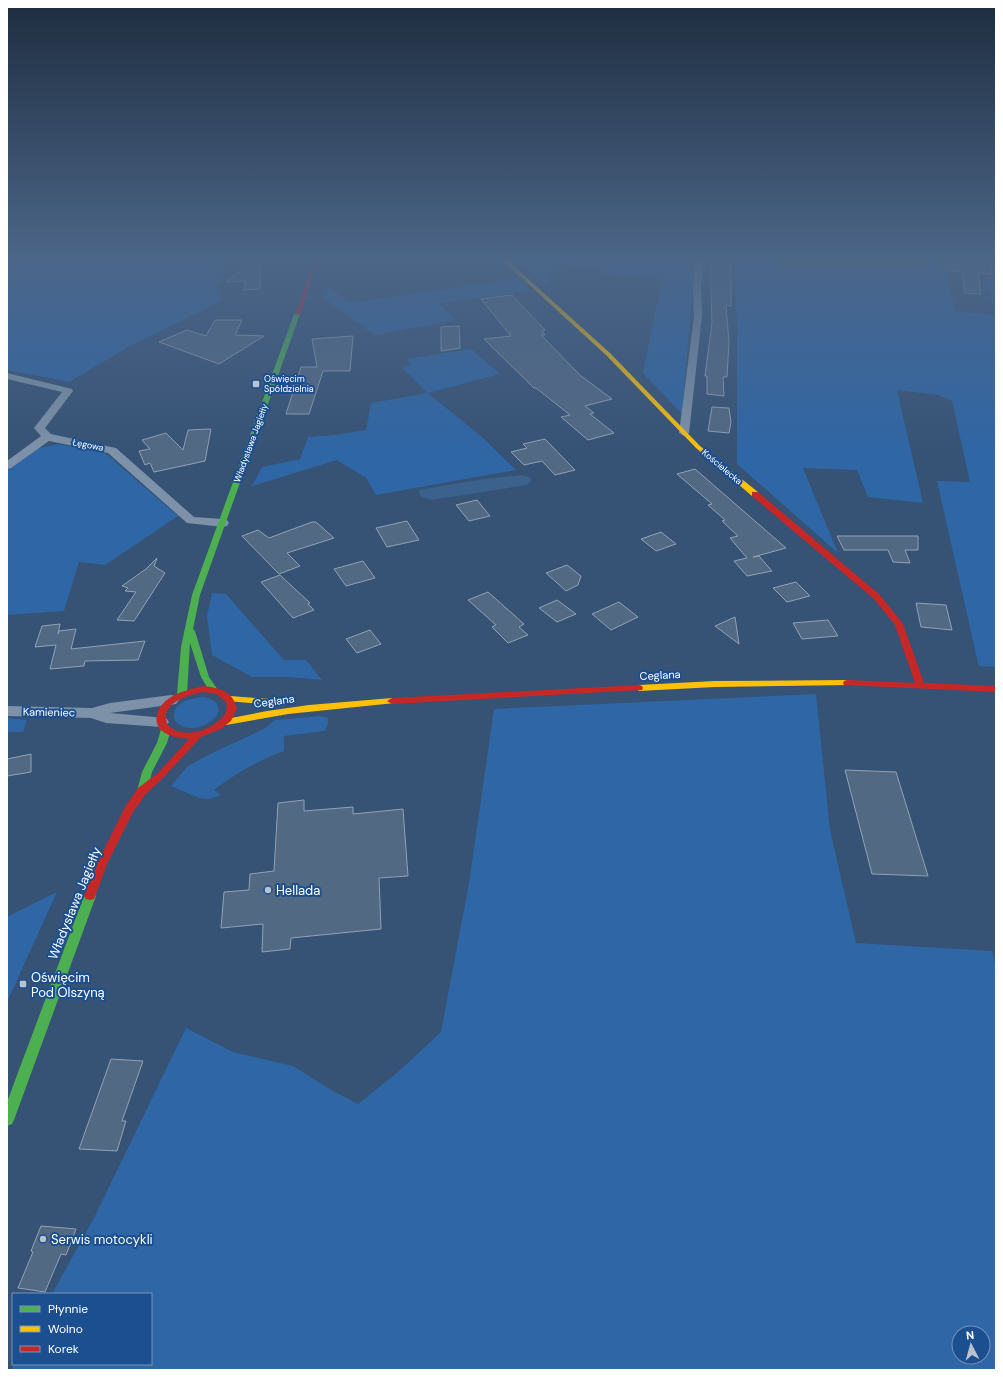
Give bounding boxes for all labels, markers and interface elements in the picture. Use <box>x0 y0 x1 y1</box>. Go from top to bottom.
place label: Oświęcim Spółdzielnia <box>264 373 314 395</box>
marker: Oświęcim Spółdzielnia <box>251 379 261 389</box>
street label: Władysława Jagiełły <box>231 402 271 484</box>
street label: Łęgowa <box>71 436 105 454</box>
street label: Kościelecka <box>699 447 745 487</box>
street label: Ceglana <box>639 667 681 683</box>
street label: Ceglana <box>253 691 295 711</box>
street label: Kamieniec <box>23 705 75 719</box>
street label: Władysława Jagiełły <box>44 844 105 962</box>
place label: Hellada <box>276 882 320 899</box>
marker: Hellada <box>263 885 273 895</box>
place label: Oświęcim Pod Olszyną <box>31 969 105 1001</box>
marker: Oświęcim Pod Olszyną <box>18 979 28 989</box>
place label: Serwis motocykli <box>51 1231 153 1248</box>
marker: Serwis motocykli <box>38 1234 48 1244</box>
legend <box>12 1293 152 1365</box>
text: Płynnie <box>48 1301 88 1317</box>
text: Wolno <box>48 1321 83 1337</box>
north arrow <box>951 1325 991 1365</box>
text: N <box>965 1328 975 1342</box>
text: Korek <box>48 1341 79 1357</box>

